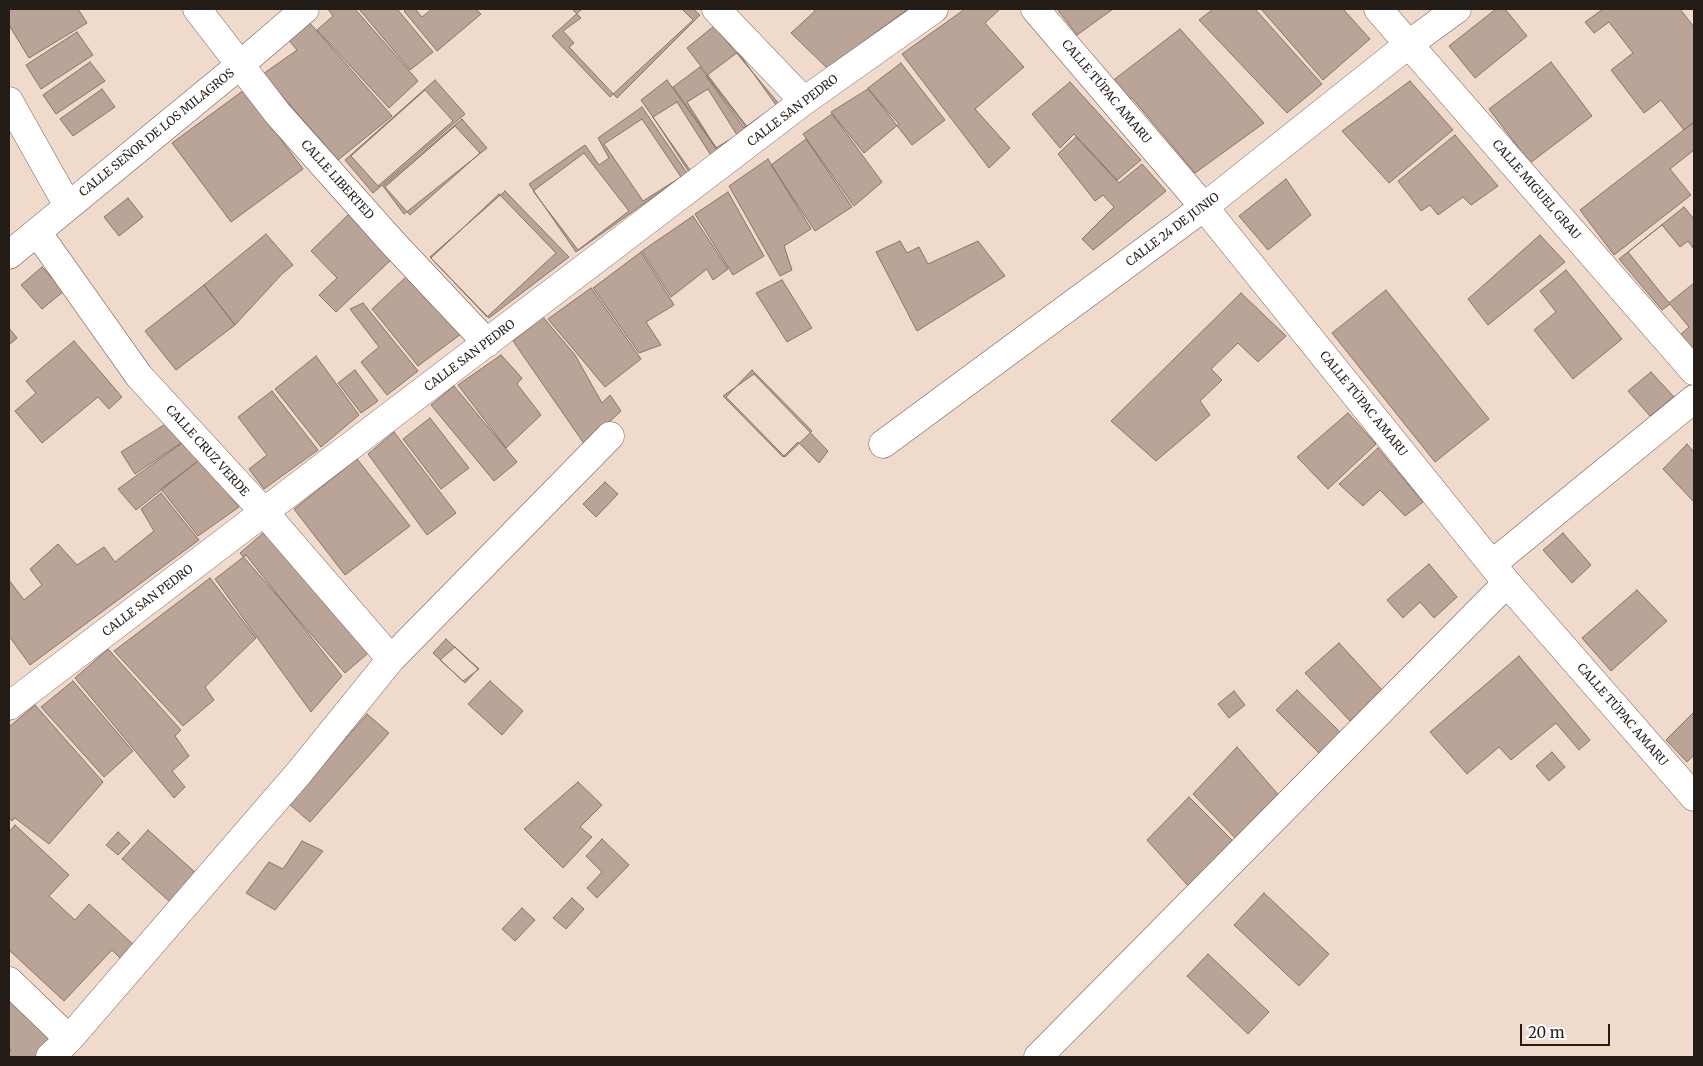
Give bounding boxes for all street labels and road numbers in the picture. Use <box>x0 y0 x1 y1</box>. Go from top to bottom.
street label: CALLE TÚPAC AMARU <box>1058 37 1154 147</box>
street label: CALLE SEÑOR DE LOS MILAGROS <box>77 66 237 200</box>
street label: CALLE SAN PEDRO <box>745 72 841 150</box>
street label: CALLE LIBERTED <box>298 137 376 223</box>
street label: CALLE MIGUEL GRAU <box>1489 137 1583 243</box>
street label: CALLE 24 DE JUNIO <box>1123 190 1223 270</box>
street label: CALLE SAN PEDRO <box>422 317 518 395</box>
street label: CALLE TÚPAC AMARU <box>1316 349 1410 459</box>
street label: CALLE CRUZ VERDE <box>162 403 252 499</box>
street label: CALLE SAN PEDRO <box>100 562 196 640</box>
street label: CALLE TÚPAC AMARU <box>1574 661 1670 769</box>

